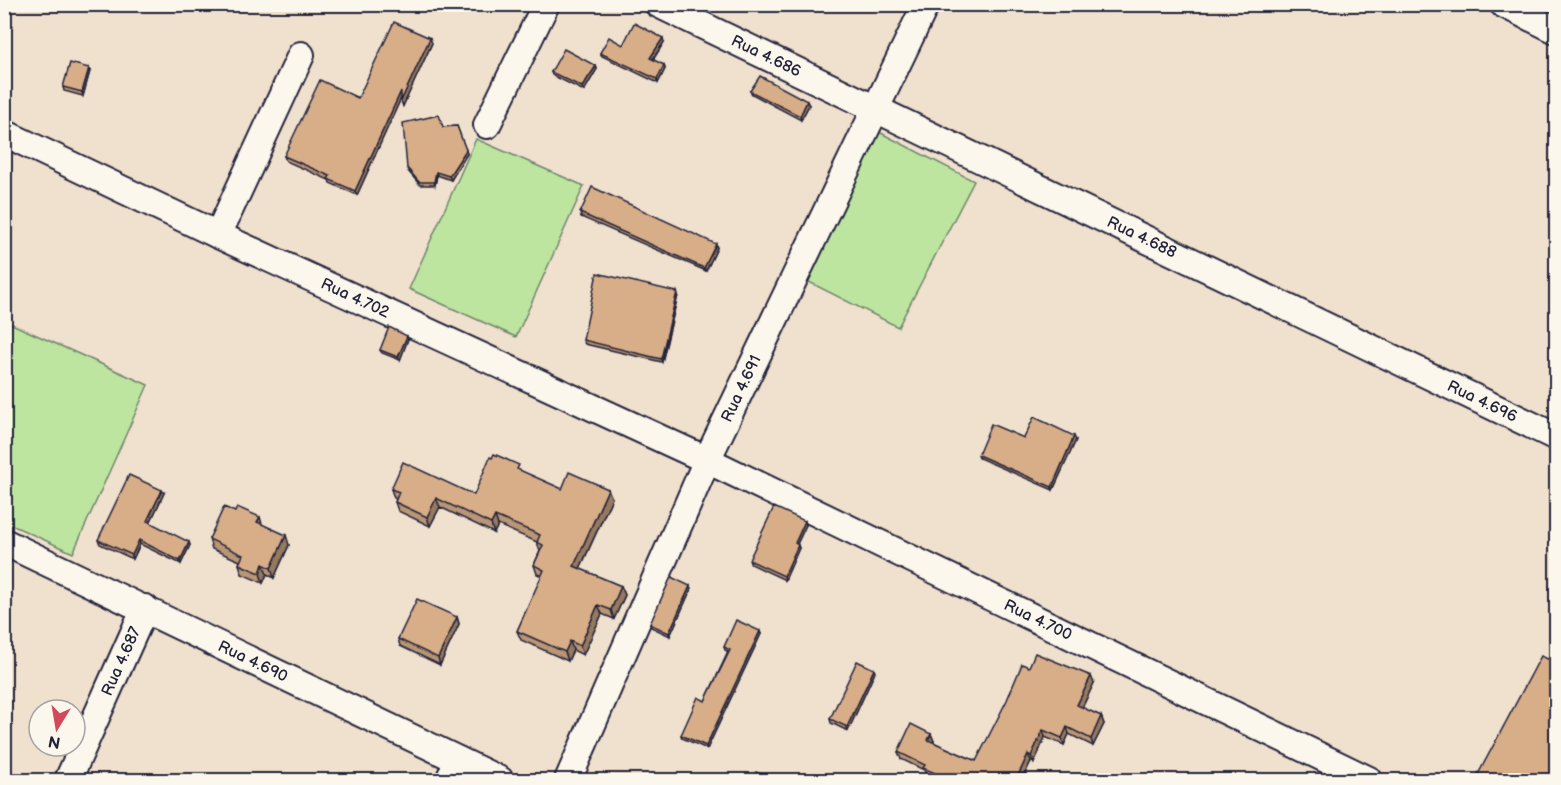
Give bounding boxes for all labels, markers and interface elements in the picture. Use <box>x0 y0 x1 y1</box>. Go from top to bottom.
street label: Rua 4.686 <box>728 31 804 81</box>
street label: Rua 4.688 <box>1104 212 1180 262</box>
street label: Rua 4.702 <box>318 274 393 322</box>
street label: Rua 4.691 <box>717 352 765 425</box>
street label: Rua 4.696 <box>1444 376 1520 426</box>
street label: Rua 4.700 <box>1001 596 1075 645</box>
street label: Rua 4.687 <box>97 624 145 699</box>
street label: Rua 4.690 <box>215 637 291 686</box>
north arrow <box>27 698 87 758</box>
text: N <box>47 731 62 752</box>

